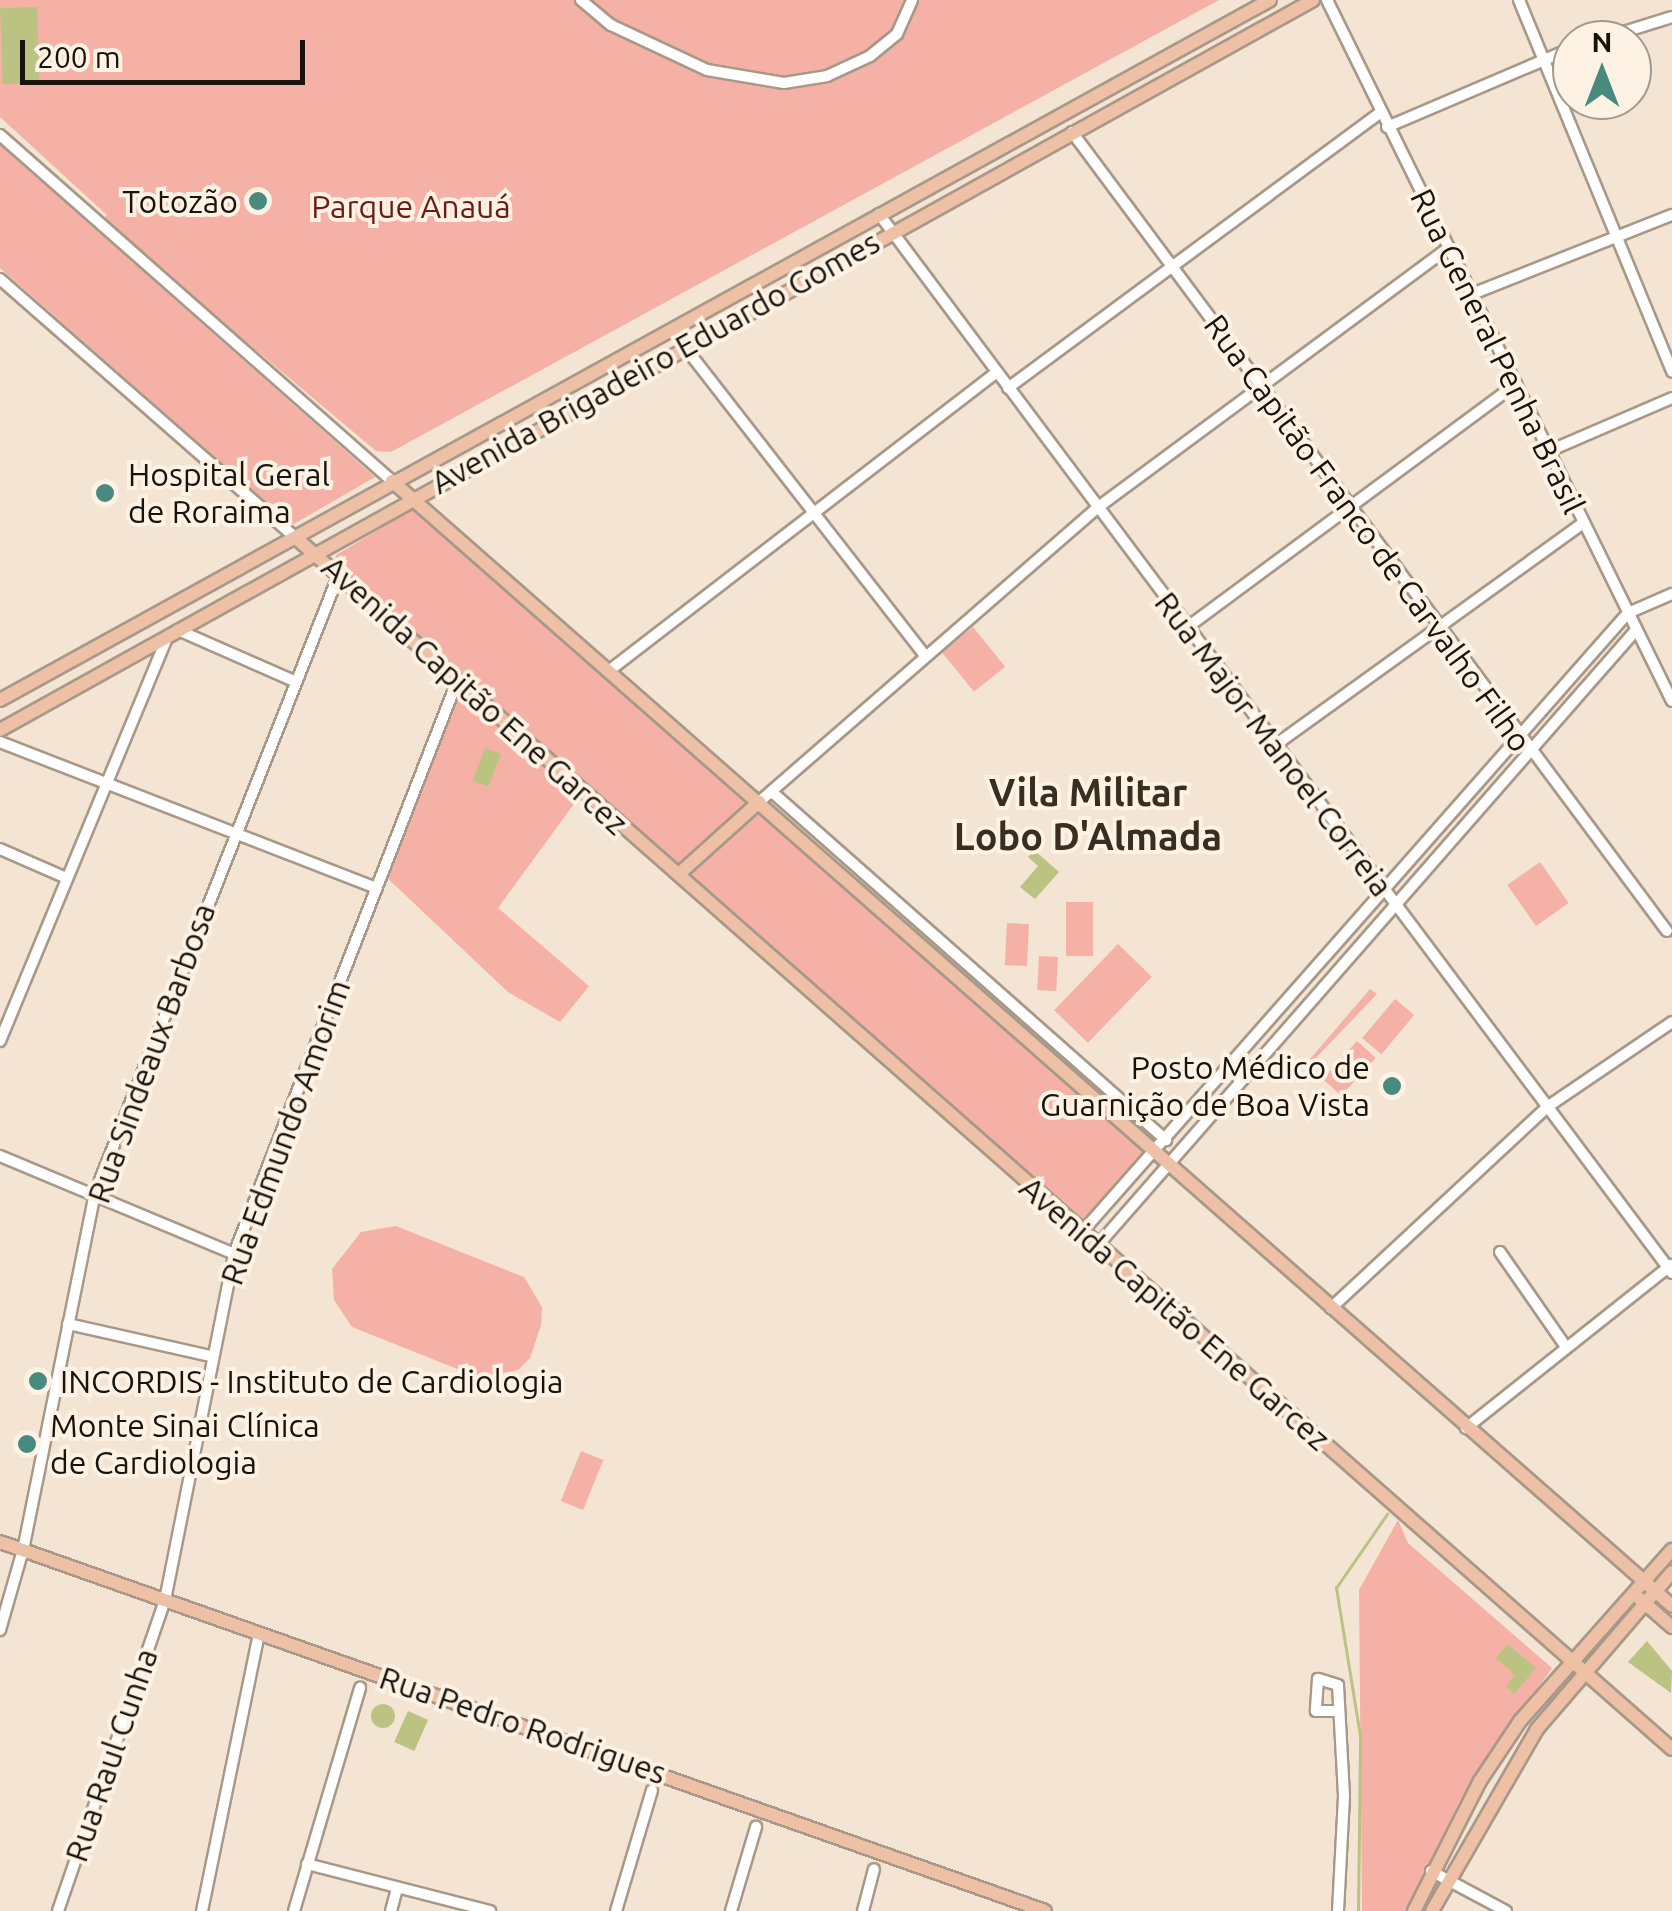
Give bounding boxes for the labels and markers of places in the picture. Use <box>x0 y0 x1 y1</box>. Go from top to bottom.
place label: Totozão <box>122 182 238 220</box>
marker: Totozão <box>247 190 269 212</box>
place label: Hospital Geral de Roraima <box>128 456 330 531</box>
marker: Hospital Geral de Roraima <box>92 480 118 506</box>
place label: Posto Médico de Guarnição de Boa Vista <box>1040 1049 1370 1124</box>
marker: Posto Médico de Guarnição de Boa Vista <box>1379 1073 1405 1099</box>
place label: INCORDIS - Instituto de Cardiologia <box>60 1362 564 1400</box>
marker: INCORDIS - Instituto de Cardiologia <box>25 1368 51 1394</box>
place label: Monte Sinai Clínica de Cardiologia <box>50 1407 320 1482</box>
marker: Monte Sinai Clínica de Cardiologia <box>14 1431 40 1457</box>

